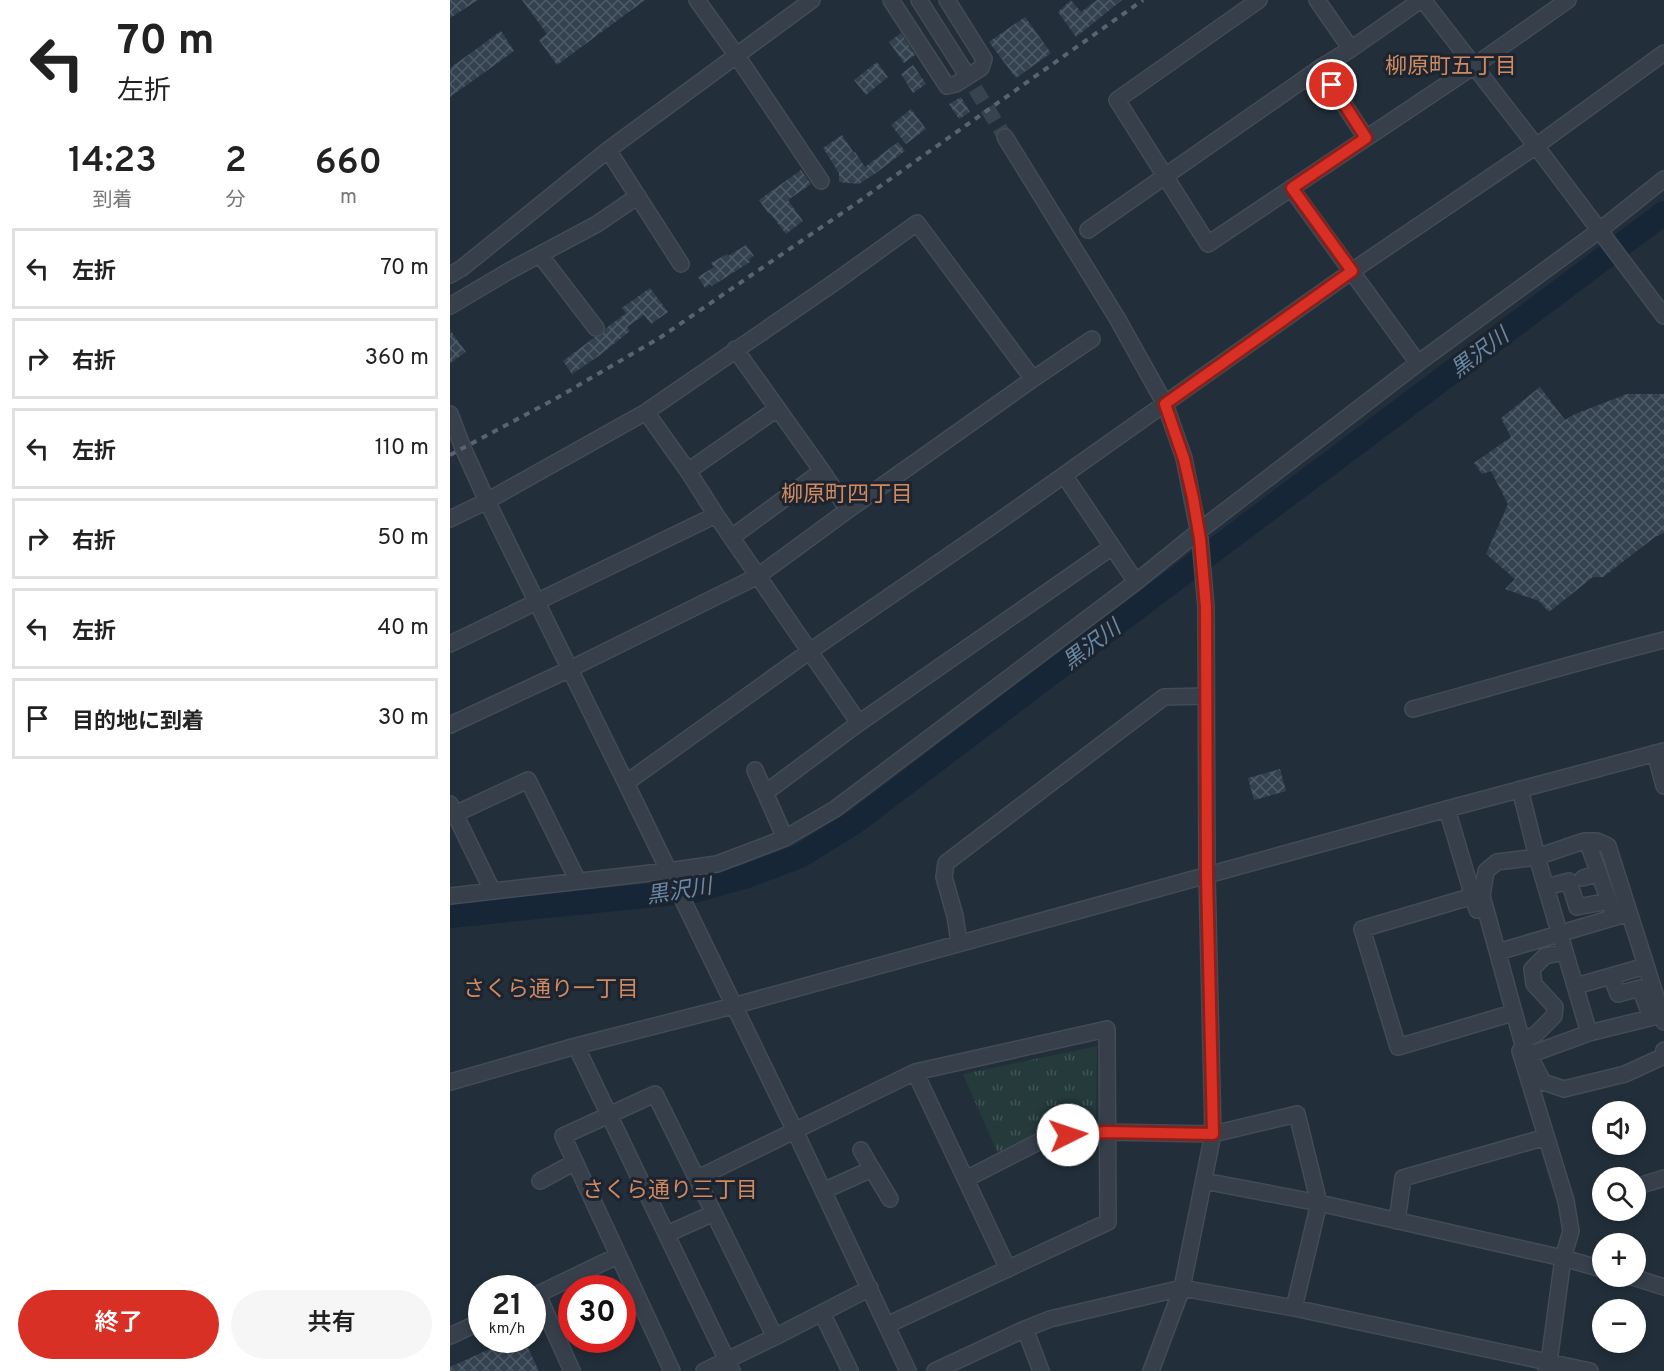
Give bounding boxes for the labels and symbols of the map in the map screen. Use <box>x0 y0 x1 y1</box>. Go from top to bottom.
district label: 柳原町五丁目 <box>1385 54 1517 81</box>
pin <box>1306 59 1357 110</box>
water label: 黒沢川 <box>1446 322 1517 385</box>
district label: 柳原町四丁目 <box>781 482 913 509</box>
water label: 黒沢川 <box>1058 614 1129 677</box>
water label: 黒沢川 <box>645 874 716 911</box>
district label: さくら通り一丁目 <box>463 977 639 1004</box>
position arrow <box>1036 1103 1100 1167</box>
district label: さくら通り三丁目 <box>582 1178 758 1205</box>
speed limit sign: 30 <box>558 1275 636 1353</box>

